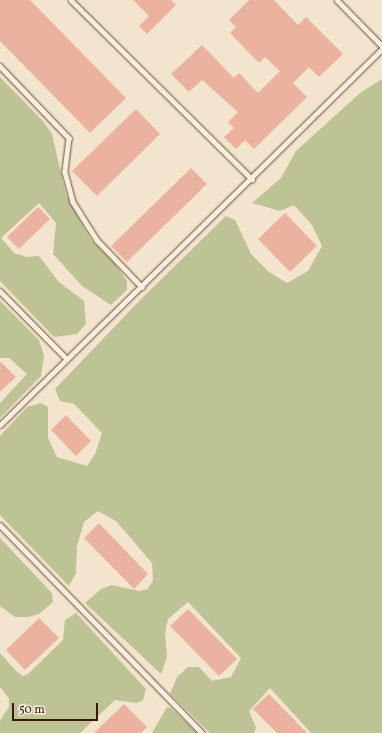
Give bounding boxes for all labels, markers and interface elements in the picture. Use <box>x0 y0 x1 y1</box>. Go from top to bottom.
scale bar <box>14 695 100 721</box>
text: 50 m <box>19 702 45 718</box>

